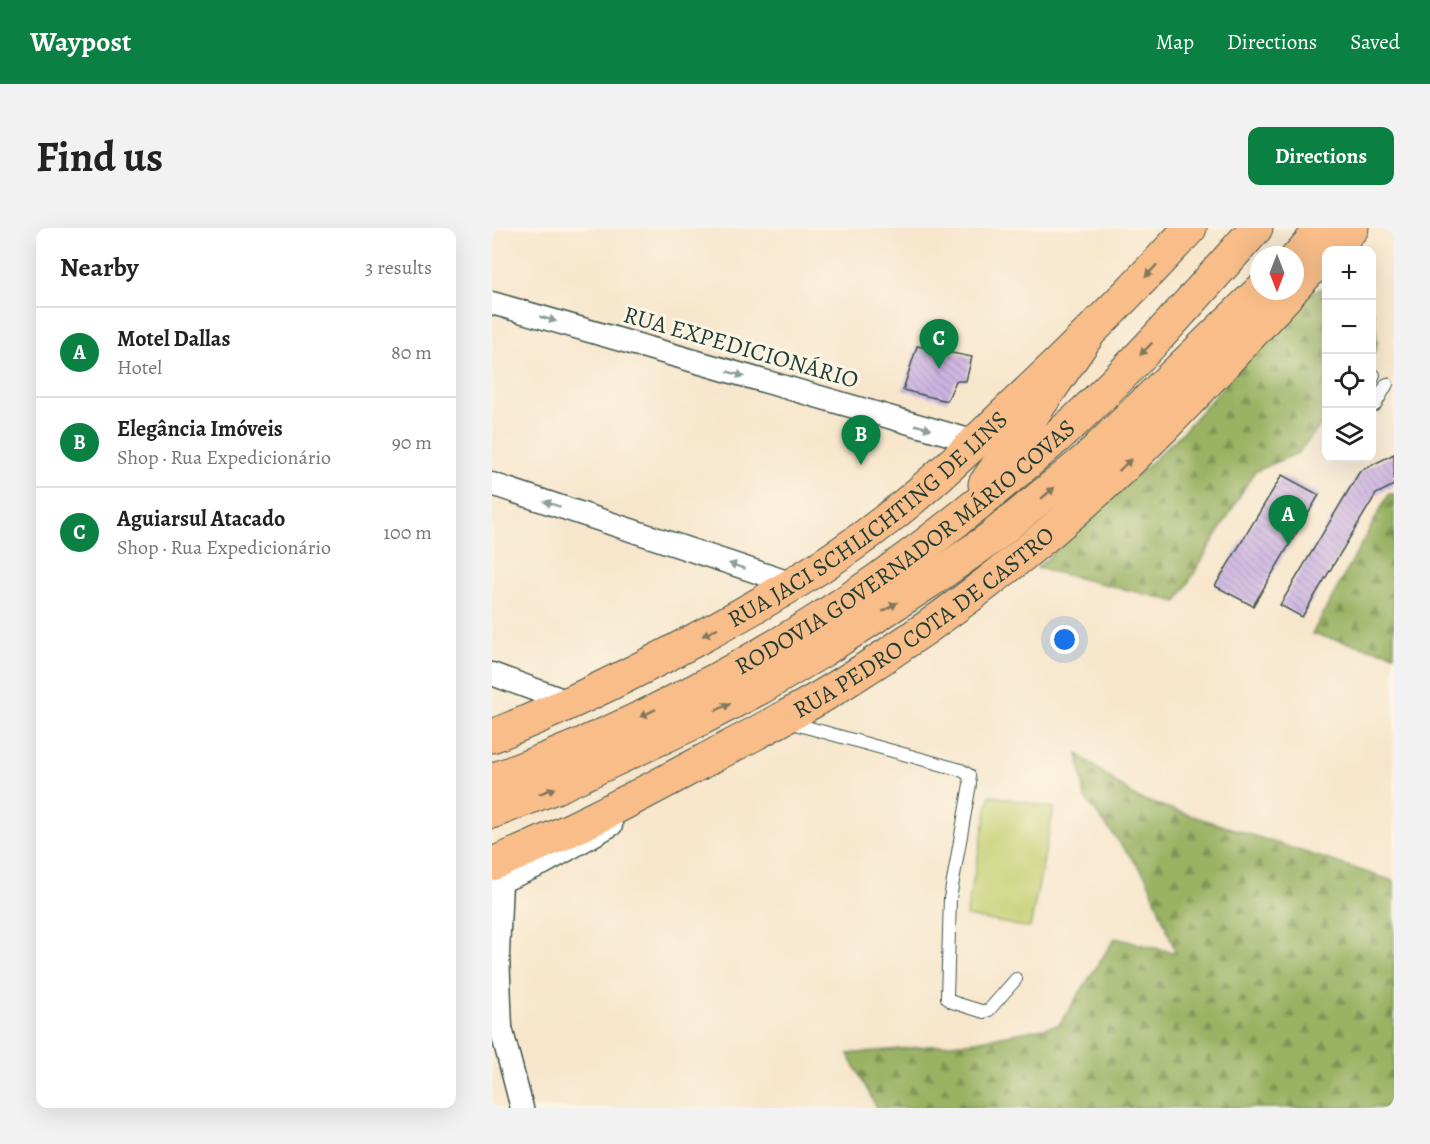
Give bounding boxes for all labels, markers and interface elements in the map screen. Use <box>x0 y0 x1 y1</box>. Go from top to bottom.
text: Waypost <box>30 23 131 61</box>
text: Map <box>1156 28 1194 56</box>
text: Directions <box>1227 28 1317 56</box>
text: Saved <box>1350 28 1400 56</box>
button: Directions <box>1248 127 1394 185</box>
text: Find us <box>36 128 163 185</box>
north arrow <box>1250 246 1304 300</box>
map controls <box>1322 246 1376 462</box>
button: + <box>1322 246 1376 300</box>
text: Nearby <box>60 250 139 285</box>
text: 3 results <box>365 254 432 281</box>
one-way arrow <box>1144 264 1158 278</box>
street label: RUA EXPEDICIONÁRIO <box>620 298 862 396</box>
button: − <box>1322 300 1376 354</box>
one-way arrow <box>539 315 557 325</box>
pin: C <box>920 320 958 369</box>
text: Motel Dallas <box>117 324 230 354</box>
text: A <box>73 339 86 366</box>
text: 80 m <box>391 339 432 366</box>
one-way arrow <box>1140 342 1154 356</box>
text: Hotel <box>117 354 162 381</box>
button: locate <box>1322 354 1376 408</box>
one-way arrow <box>726 369 745 379</box>
street label: RUA JACI SCHLICHTING DE LINS <box>722 404 1015 635</box>
button: layers <box>1322 408 1376 462</box>
street label: RODOVIA GOVERNADOR MÁRIO COVAS <box>729 412 1082 682</box>
text: Elegância Imóveis <box>117 414 283 444</box>
pin: B <box>842 416 880 465</box>
one-way arrow <box>914 423 932 432</box>
text: B <box>73 429 86 456</box>
text: 90 m <box>392 429 432 456</box>
text: Shop · Rua Expedicionário <box>117 444 331 471</box>
one-way arrow <box>1117 458 1132 472</box>
one-way arrow <box>1040 486 1056 499</box>
pin: A <box>1268 496 1308 545</box>
one-way arrow <box>543 499 561 509</box>
text: Aguiarsul Atacado <box>117 504 285 534</box>
text: C <box>73 519 86 546</box>
text: 100 m <box>383 519 432 546</box>
street label: RUA PEDRO COTA DE CASTRO <box>787 519 1061 726</box>
text: Shop · Rua Expedicionário <box>117 534 331 561</box>
one-way arrow <box>728 560 746 570</box>
one-way arrow <box>882 601 898 612</box>
your location <box>1050 625 1079 654</box>
one-way arrow <box>701 627 718 637</box>
one-way arrow <box>714 703 732 713</box>
one-way arrow <box>639 708 656 718</box>
one-way arrow <box>538 785 556 795</box>

